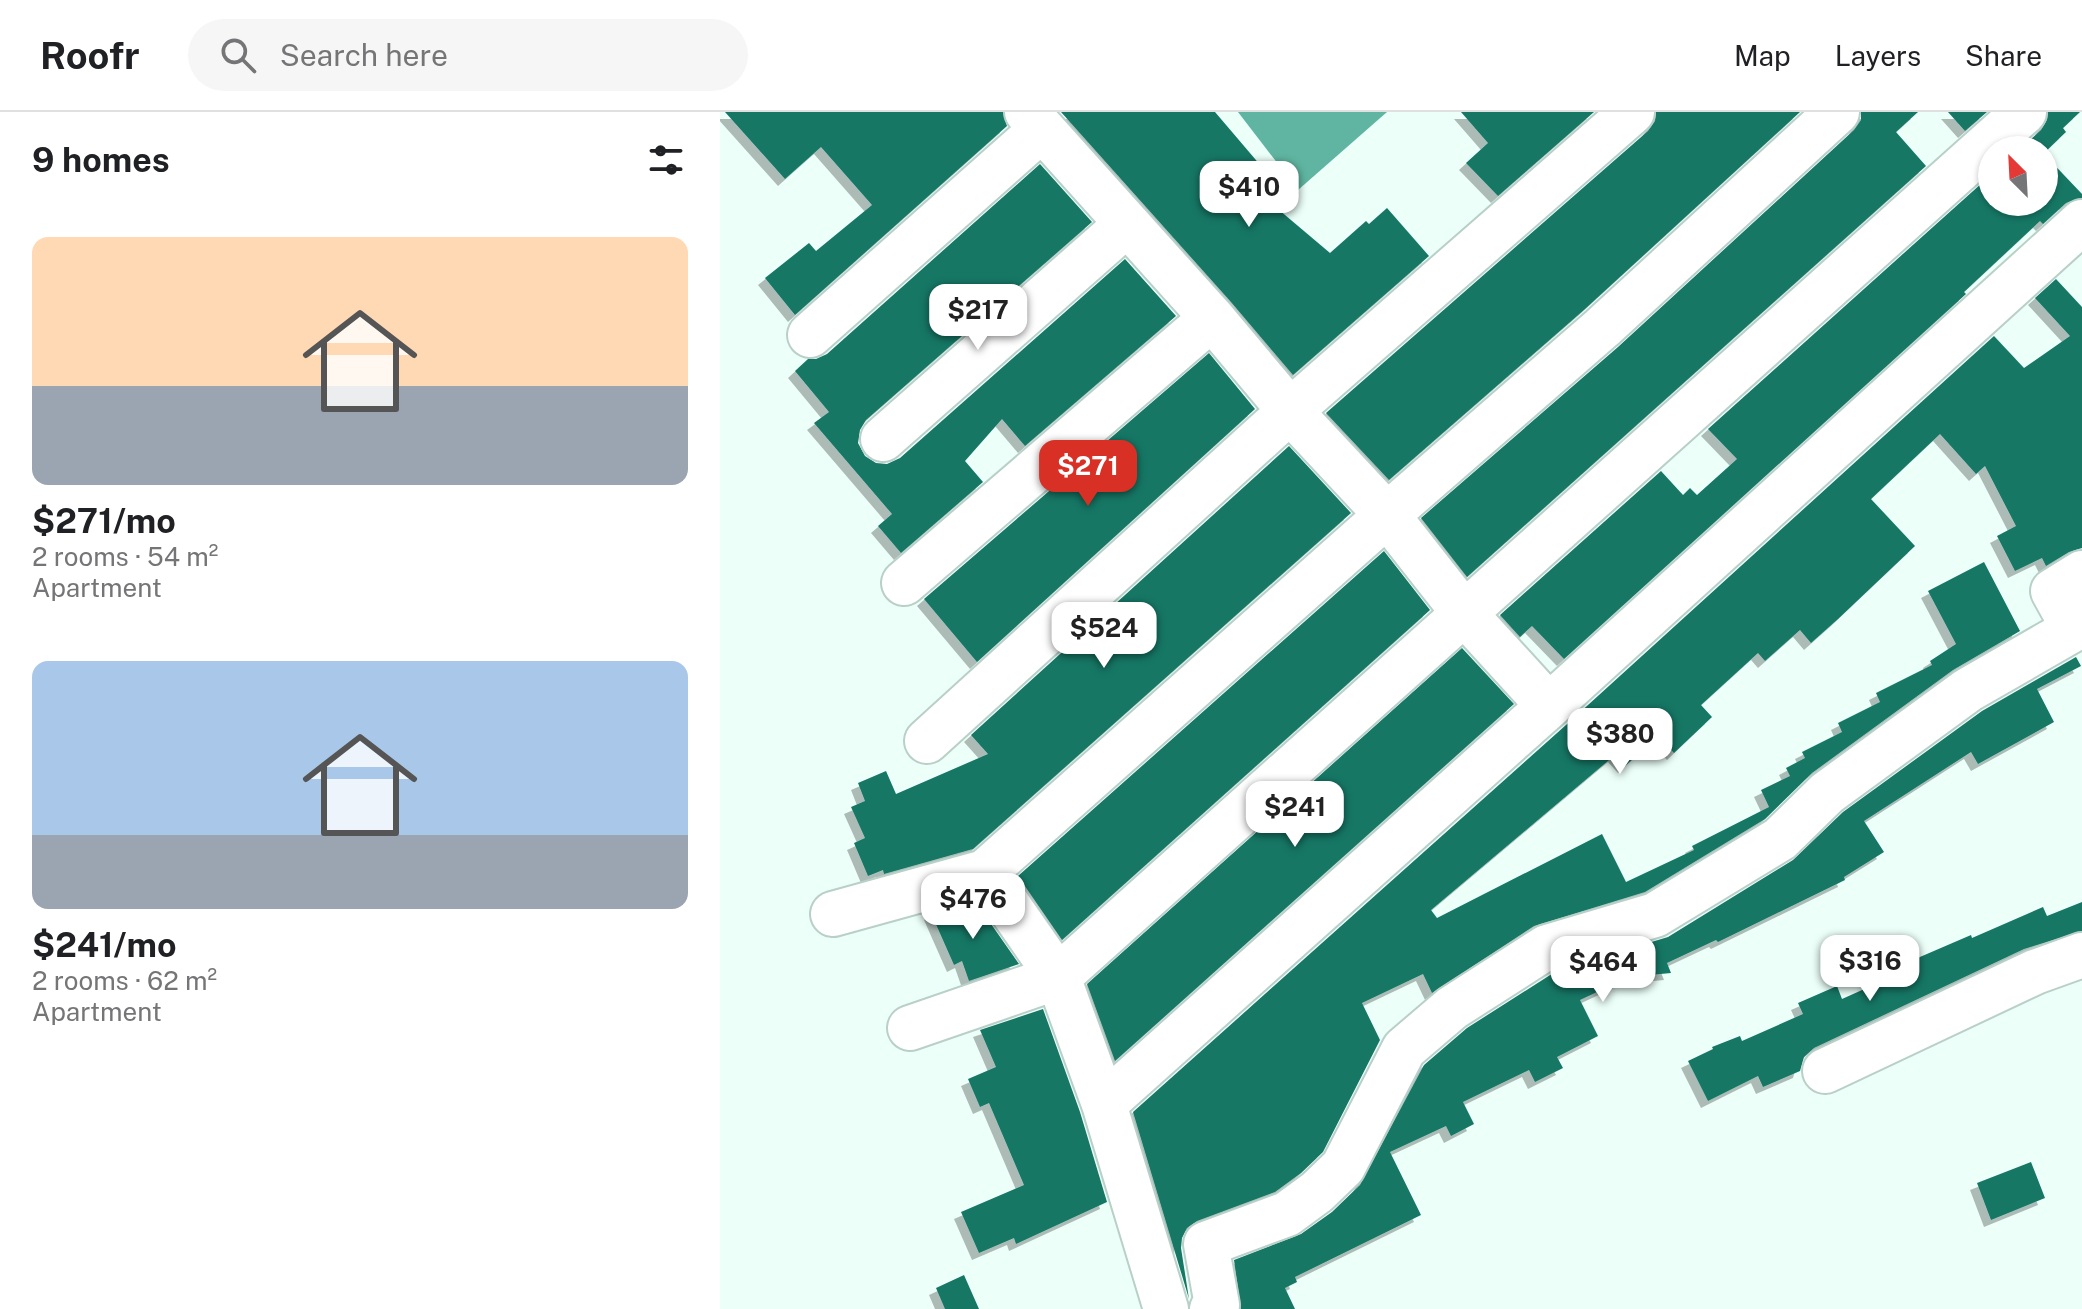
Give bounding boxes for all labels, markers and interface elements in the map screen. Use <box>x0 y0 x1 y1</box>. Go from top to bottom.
search box <box>188 19 748 91</box>
text: Roofr <box>40 33 140 78</box>
icon: search <box>216 33 260 77</box>
text: Search here <box>280 37 448 73</box>
text: Map <box>1734 39 1791 72</box>
text: Layers <box>1835 39 1921 72</box>
text: Share <box>1965 39 2042 72</box>
north arrow <box>1978 136 2058 216</box>
map controls <box>1978 136 2058 216</box>
icon: filters <box>644 138 688 182</box>
text: 9 homes <box>32 140 170 180</box>
pin: $410 <box>1202 161 1296 229</box>
text: $410 <box>1218 171 1280 202</box>
pin: $217 <box>931 284 1025 352</box>
icon: home <box>288 289 432 433</box>
text: $217 <box>947 294 1009 325</box>
pin: $271 <box>1041 440 1135 508</box>
text: $271 <box>1057 450 1119 481</box>
text: $271/mo <box>32 501 176 541</box>
text: 2 rooms · 54 m² <box>32 541 218 572</box>
text: Apartment <box>32 572 162 603</box>
pin: $524 <box>1057 602 1151 670</box>
text: $524 <box>1070 612 1138 643</box>
pin: $380 <box>1573 708 1667 776</box>
icon: home <box>288 713 432 857</box>
text: $380 <box>1585 718 1655 749</box>
pin: $241 <box>1248 781 1342 849</box>
text: $241 <box>1264 791 1326 822</box>
pin: $476 <box>926 873 1020 941</box>
text: $476 <box>939 883 1007 914</box>
text: $241/mo <box>32 925 177 965</box>
pin: $316 <box>1823 935 1917 1003</box>
pin: $464 <box>1556 936 1650 1004</box>
text: $316 <box>1838 945 1902 976</box>
text: $464 <box>1569 946 1637 977</box>
text: 2 rooms · 62 m² <box>32 965 217 996</box>
text: Apartment <box>32 996 162 1027</box>

